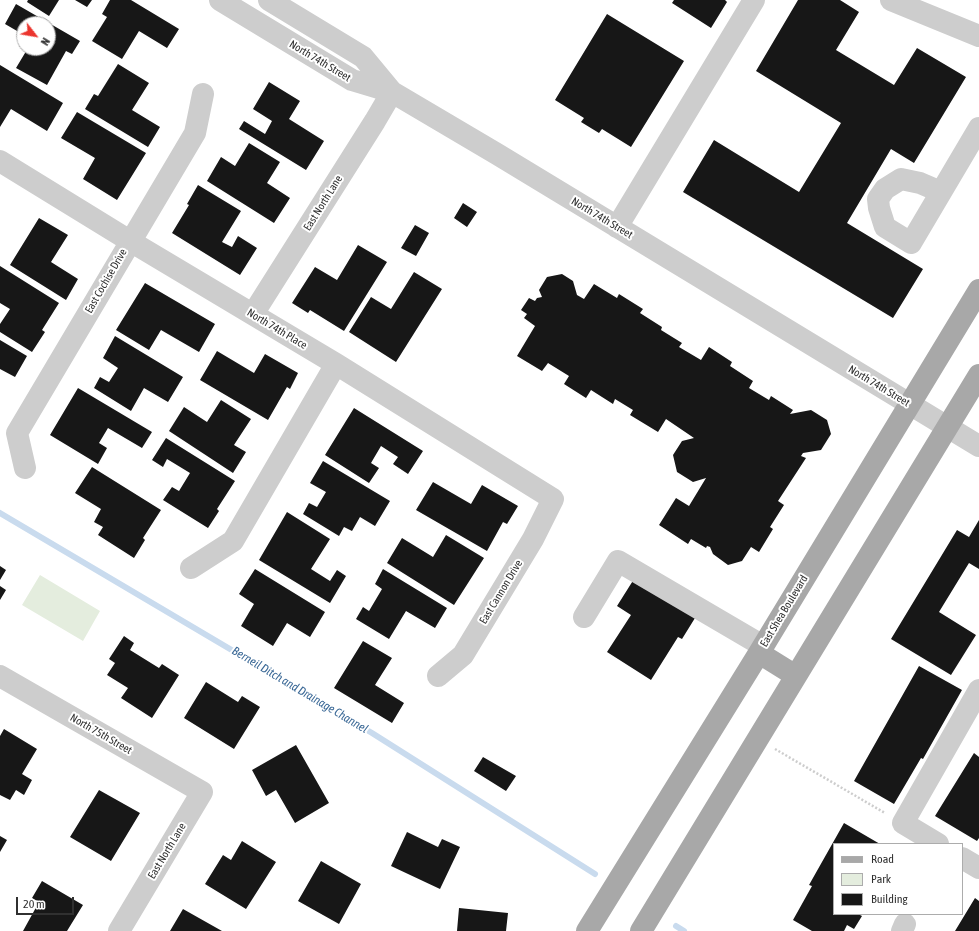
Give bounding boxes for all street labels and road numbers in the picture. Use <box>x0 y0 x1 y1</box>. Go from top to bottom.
street label: North 74th Street <box>287 37 353 85</box>
street label: East North Lane <box>301 173 345 233</box>
street label: North 74th Street <box>569 194 635 242</box>
street label: East Cochise Drive <box>82 246 130 316</box>
street label: North 74th Place <box>245 306 309 352</box>
street label: North 74th Street <box>846 362 912 410</box>
street label: East Cannon Drive <box>477 558 525 626</box>
street label: East Shea Boulevard <box>757 573 811 649</box>
street label: North 75th Street <box>68 711 134 757</box>
street label: East North Lane <box>145 821 189 881</box>

